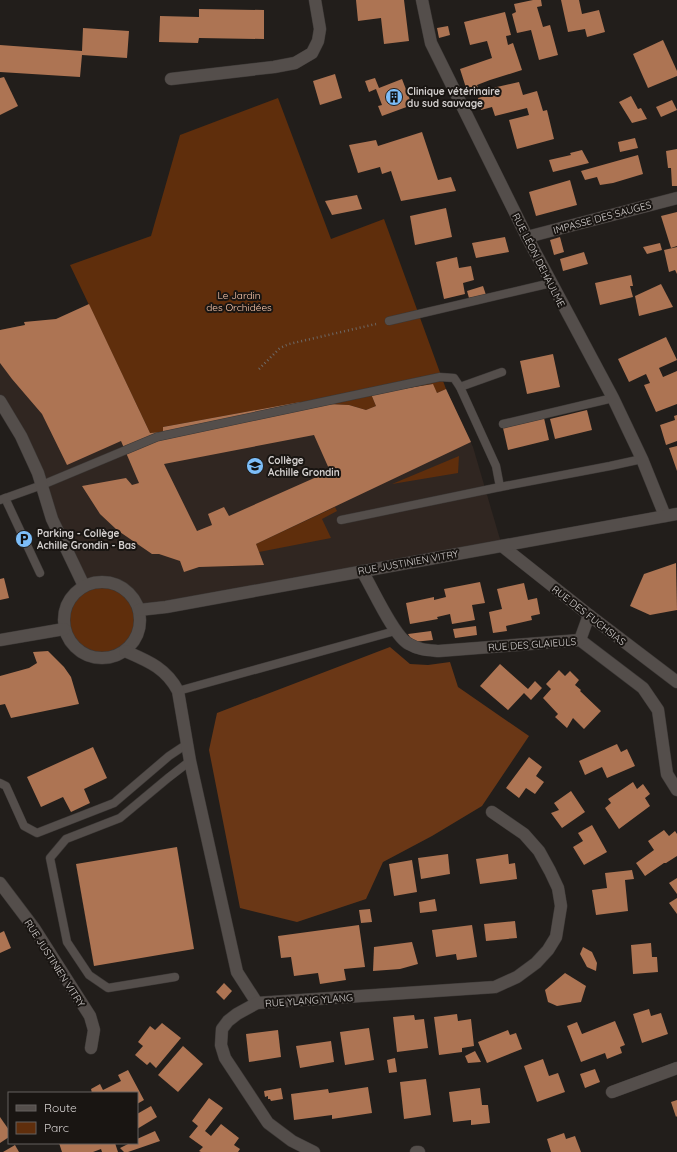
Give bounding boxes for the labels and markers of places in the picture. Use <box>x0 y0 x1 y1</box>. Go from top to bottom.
place label: Clinique vétérinaire du sud sauvage <box>407 85 500 110</box>
building icon: Clinique vétérinaire du sud sauvage <box>384 87 404 107</box>
place label: Collège Achille Grondin <box>268 454 340 479</box>
school or university icon: Collège Achille Grondin <box>245 456 265 476</box>
place label: Parking - Collège Achille Grondin - Bas <box>37 527 136 552</box>
parking icon: Parking - Collège Achille Grondin - Bas <box>14 529 34 549</box>

